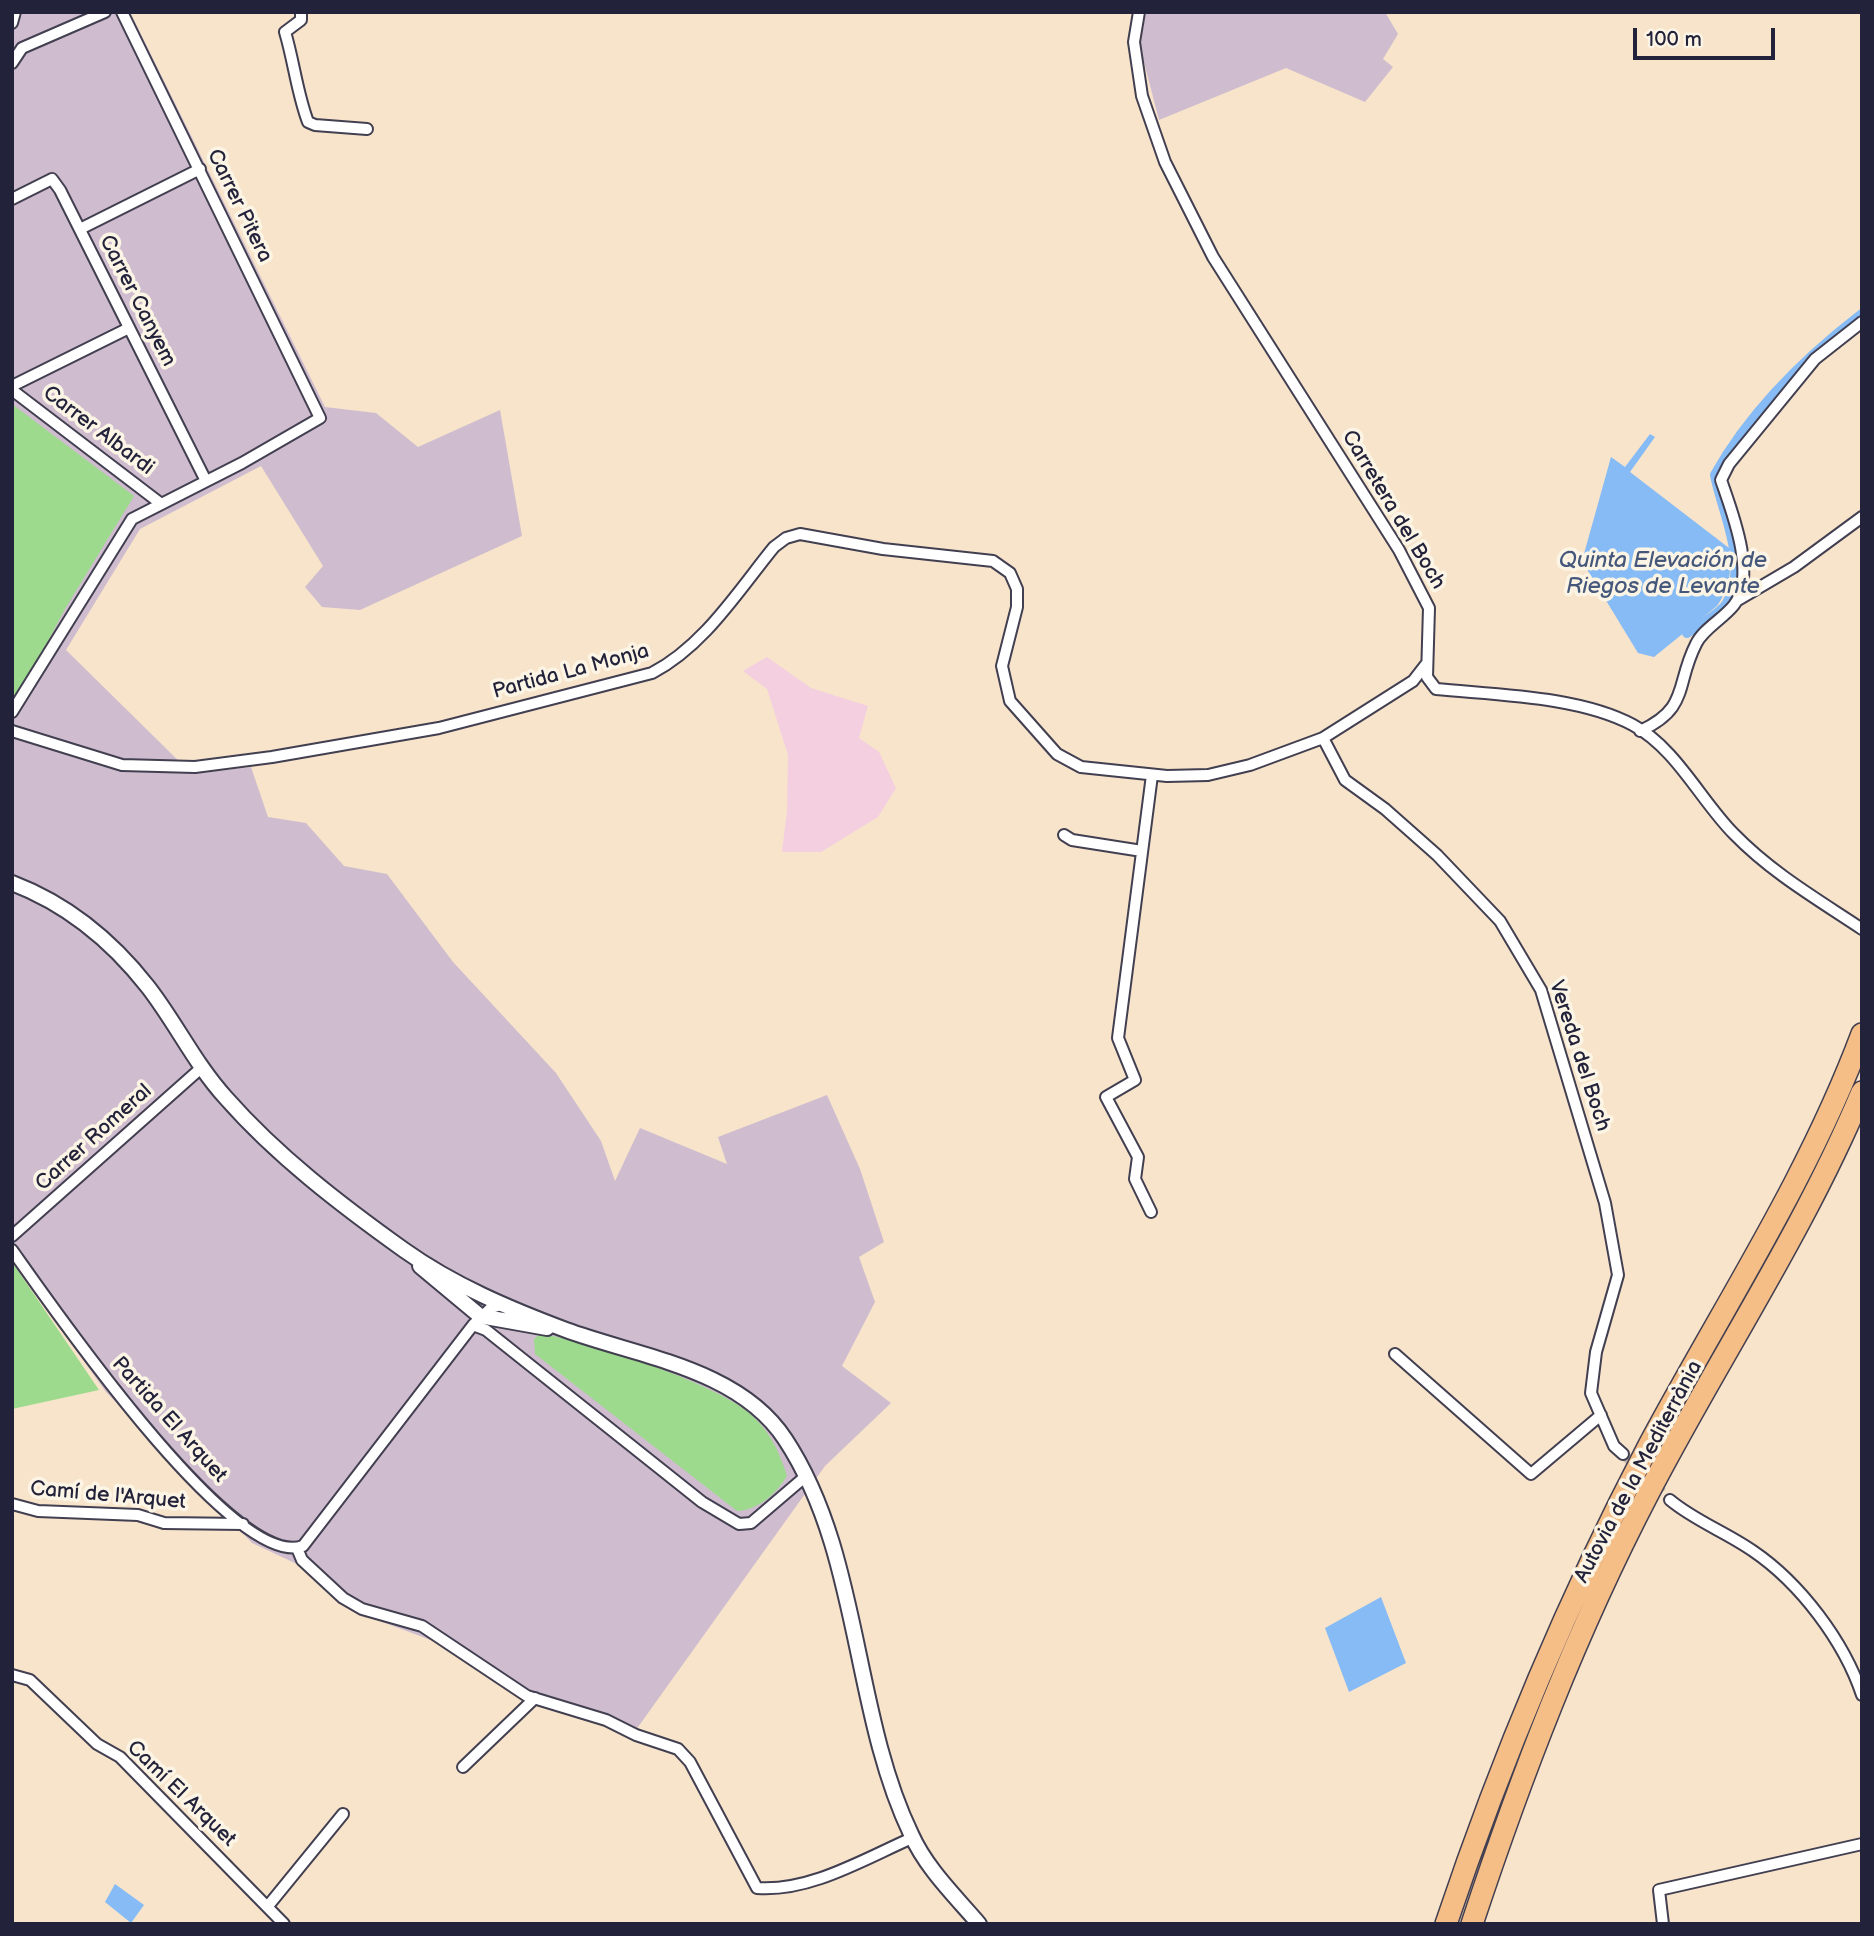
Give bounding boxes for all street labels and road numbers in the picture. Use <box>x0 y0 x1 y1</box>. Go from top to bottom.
street label: Carrer Pitera <box>201 145 277 267</box>
street label: Carrer Canyem <box>93 231 181 371</box>
street label: Carrer Albardi <box>37 381 159 481</box>
street label: Carretera del Boch <box>1336 426 1450 594</box>
street label: Partida La Monja <box>490 639 652 705</box>
street label: Vereda del Boch <box>1543 977 1615 1135</box>
street label: Carrer Romeral <box>31 1079 157 1197</box>
street label: Partida El Arquet <box>106 1352 232 1488</box>
street label: Autovia de la Mediterrània <box>1570 1357 1708 1587</box>
street label: Camí de l'Arquet <box>29 1477 187 1515</box>
street label: Camí El Arquet <box>121 1736 241 1852</box>

